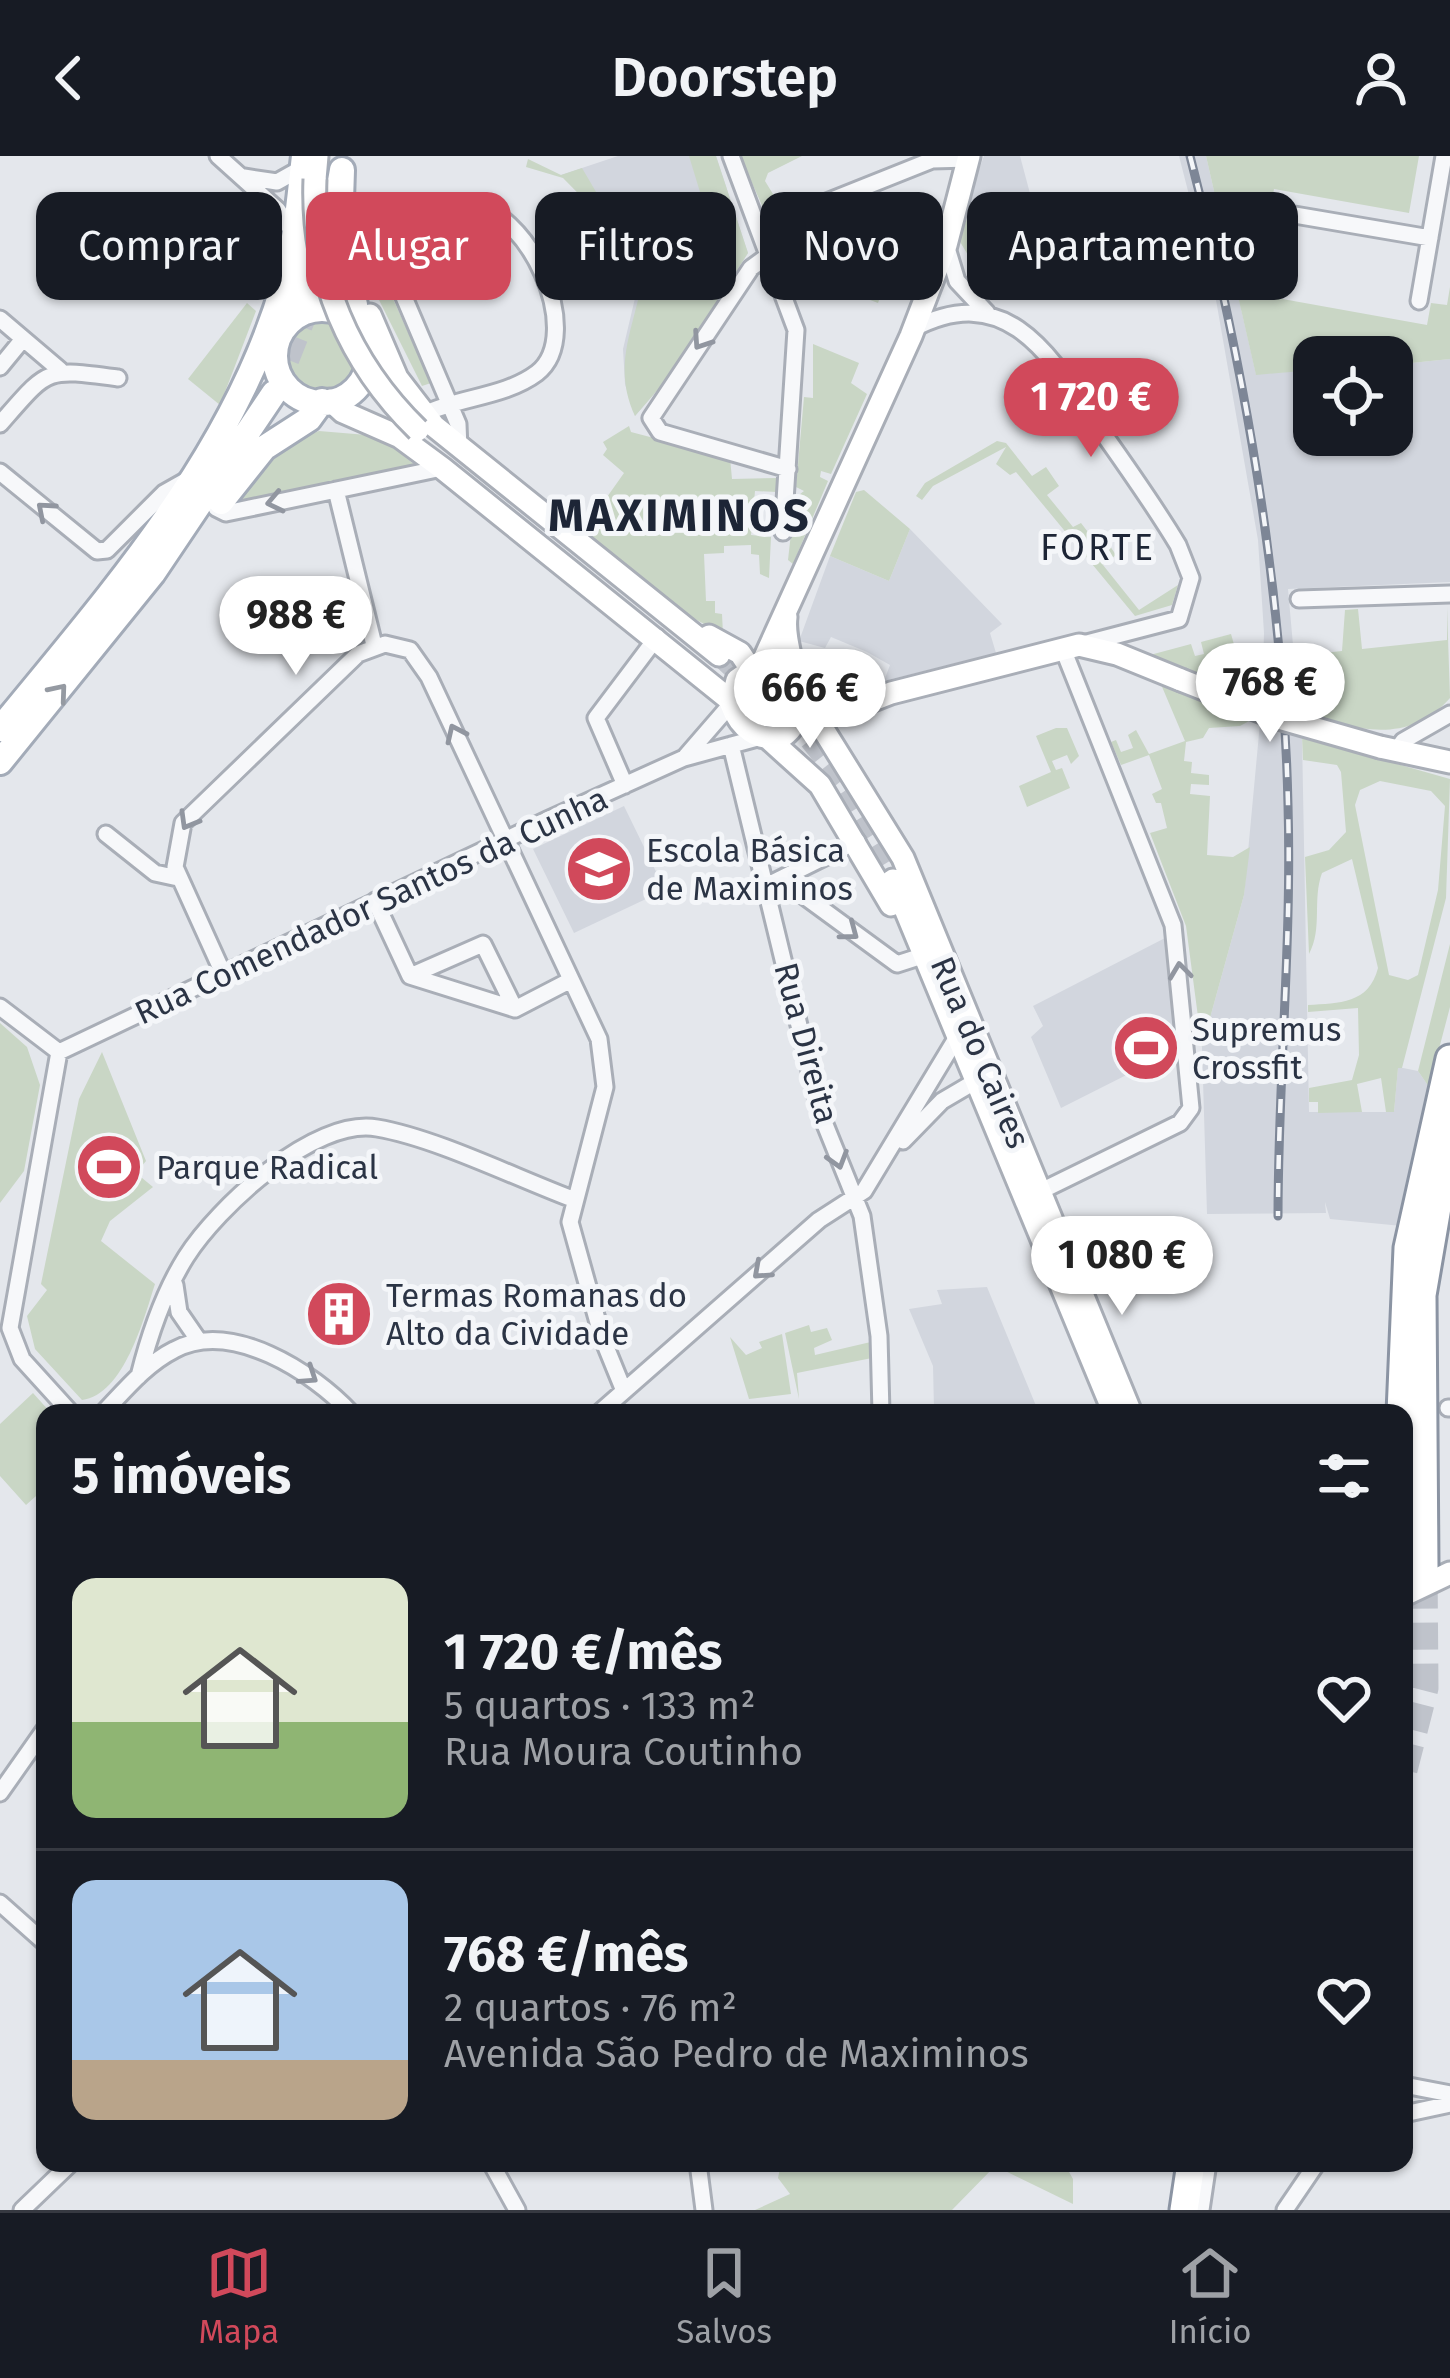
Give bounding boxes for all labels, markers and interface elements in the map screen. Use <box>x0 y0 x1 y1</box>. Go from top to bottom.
icon: back <box>36 45 102 111</box>
icon: person <box>1348 45 1414 111</box>
text: Doorstep <box>612 46 838 110</box>
chip: Comprar <box>36 192 282 300</box>
chip: Alugar <box>306 192 511 300</box>
chip: Filtros <box>535 192 736 300</box>
chip: Novo <box>760 192 943 300</box>
chip: Apartamento <box>967 192 1298 300</box>
one-way arrow <box>693 327 715 349</box>
map controls <box>1293 336 1413 456</box>
button: locate <box>1293 336 1413 456</box>
pin: 1 720 € <box>980 358 1202 460</box>
text: 1 720 € <box>1031 374 1151 420</box>
one-way arrow <box>266 488 286 513</box>
district label: MAXIMINOS <box>548 489 812 543</box>
one-way arrow <box>37 503 59 524</box>
district label: FORTE <box>1040 526 1156 570</box>
pin: 988 € <box>212 576 380 678</box>
text: 988 € <box>246 592 346 638</box>
pin: 768 € <box>1186 643 1354 745</box>
pin: 666 € <box>726 649 894 751</box>
text: 768 € <box>1223 659 1317 705</box>
text: 666 € <box>761 665 859 711</box>
one-way arrow <box>44 684 66 706</box>
one-way arrow <box>446 724 469 745</box>
street label: Rua Comendador Santos da Cunha <box>129 779 614 1033</box>
one-way arrow <box>179 808 202 830</box>
place label: Escola Básica de Maximinos <box>646 831 853 909</box>
school or university icon: Escola Básica de Maximinos <box>564 834 634 904</box>
one-way arrow <box>836 918 858 939</box>
street label: Rua do Caires <box>922 951 1038 1154</box>
street label: Rua Direita <box>765 958 847 1128</box>
one-way arrow <box>1167 961 1193 981</box>
place label: Supremus Crossfit <box>1192 1010 1341 1088</box>
sports icon: Supremus Crossfit <box>1111 1013 1181 1083</box>
sports icon: Parque Radical <box>74 1132 144 1202</box>
place label: Parque Radical <box>156 1148 378 1188</box>
one-way arrow <box>824 1149 849 1170</box>
pin: 1 080 € <box>1011 1216 1233 1318</box>
text: 1 080 € <box>1058 1232 1186 1278</box>
one-way arrow <box>753 1257 775 1278</box>
place label: Termas Romanas do Alto da Cividade <box>386 1276 687 1354</box>
building icon: Termas Romanas do Alto da Cividade <box>304 1279 374 1349</box>
one-way arrow <box>296 1362 318 1384</box>
icon: filters <box>1311 1443 1377 1509</box>
text: 5 imóveis <box>72 1445 291 1507</box>
text: 1 720 €/mês <box>444 1621 722 1683</box>
icon: home <box>168 1626 312 1770</box>
icon: heart <box>1311 1665 1377 1731</box>
text: 5 quartos · 133 m² <box>444 1683 756 1729</box>
text: Rua Moura Coutinho <box>444 1729 803 1775</box>
text: 768 €/mês <box>444 1923 688 1985</box>
icon: home <box>168 1928 312 2072</box>
icon: heart <box>1311 1967 1377 2033</box>
text: 2 quartos · 76 m² <box>444 1985 737 2031</box>
text: Avenida São Pedro de Maximinos <box>444 2031 1029 2077</box>
tab: Mapa <box>198 2240 279 2352</box>
tab: Salvos <box>676 2240 772 2352</box>
tab: Início <box>1169 2240 1252 2352</box>

